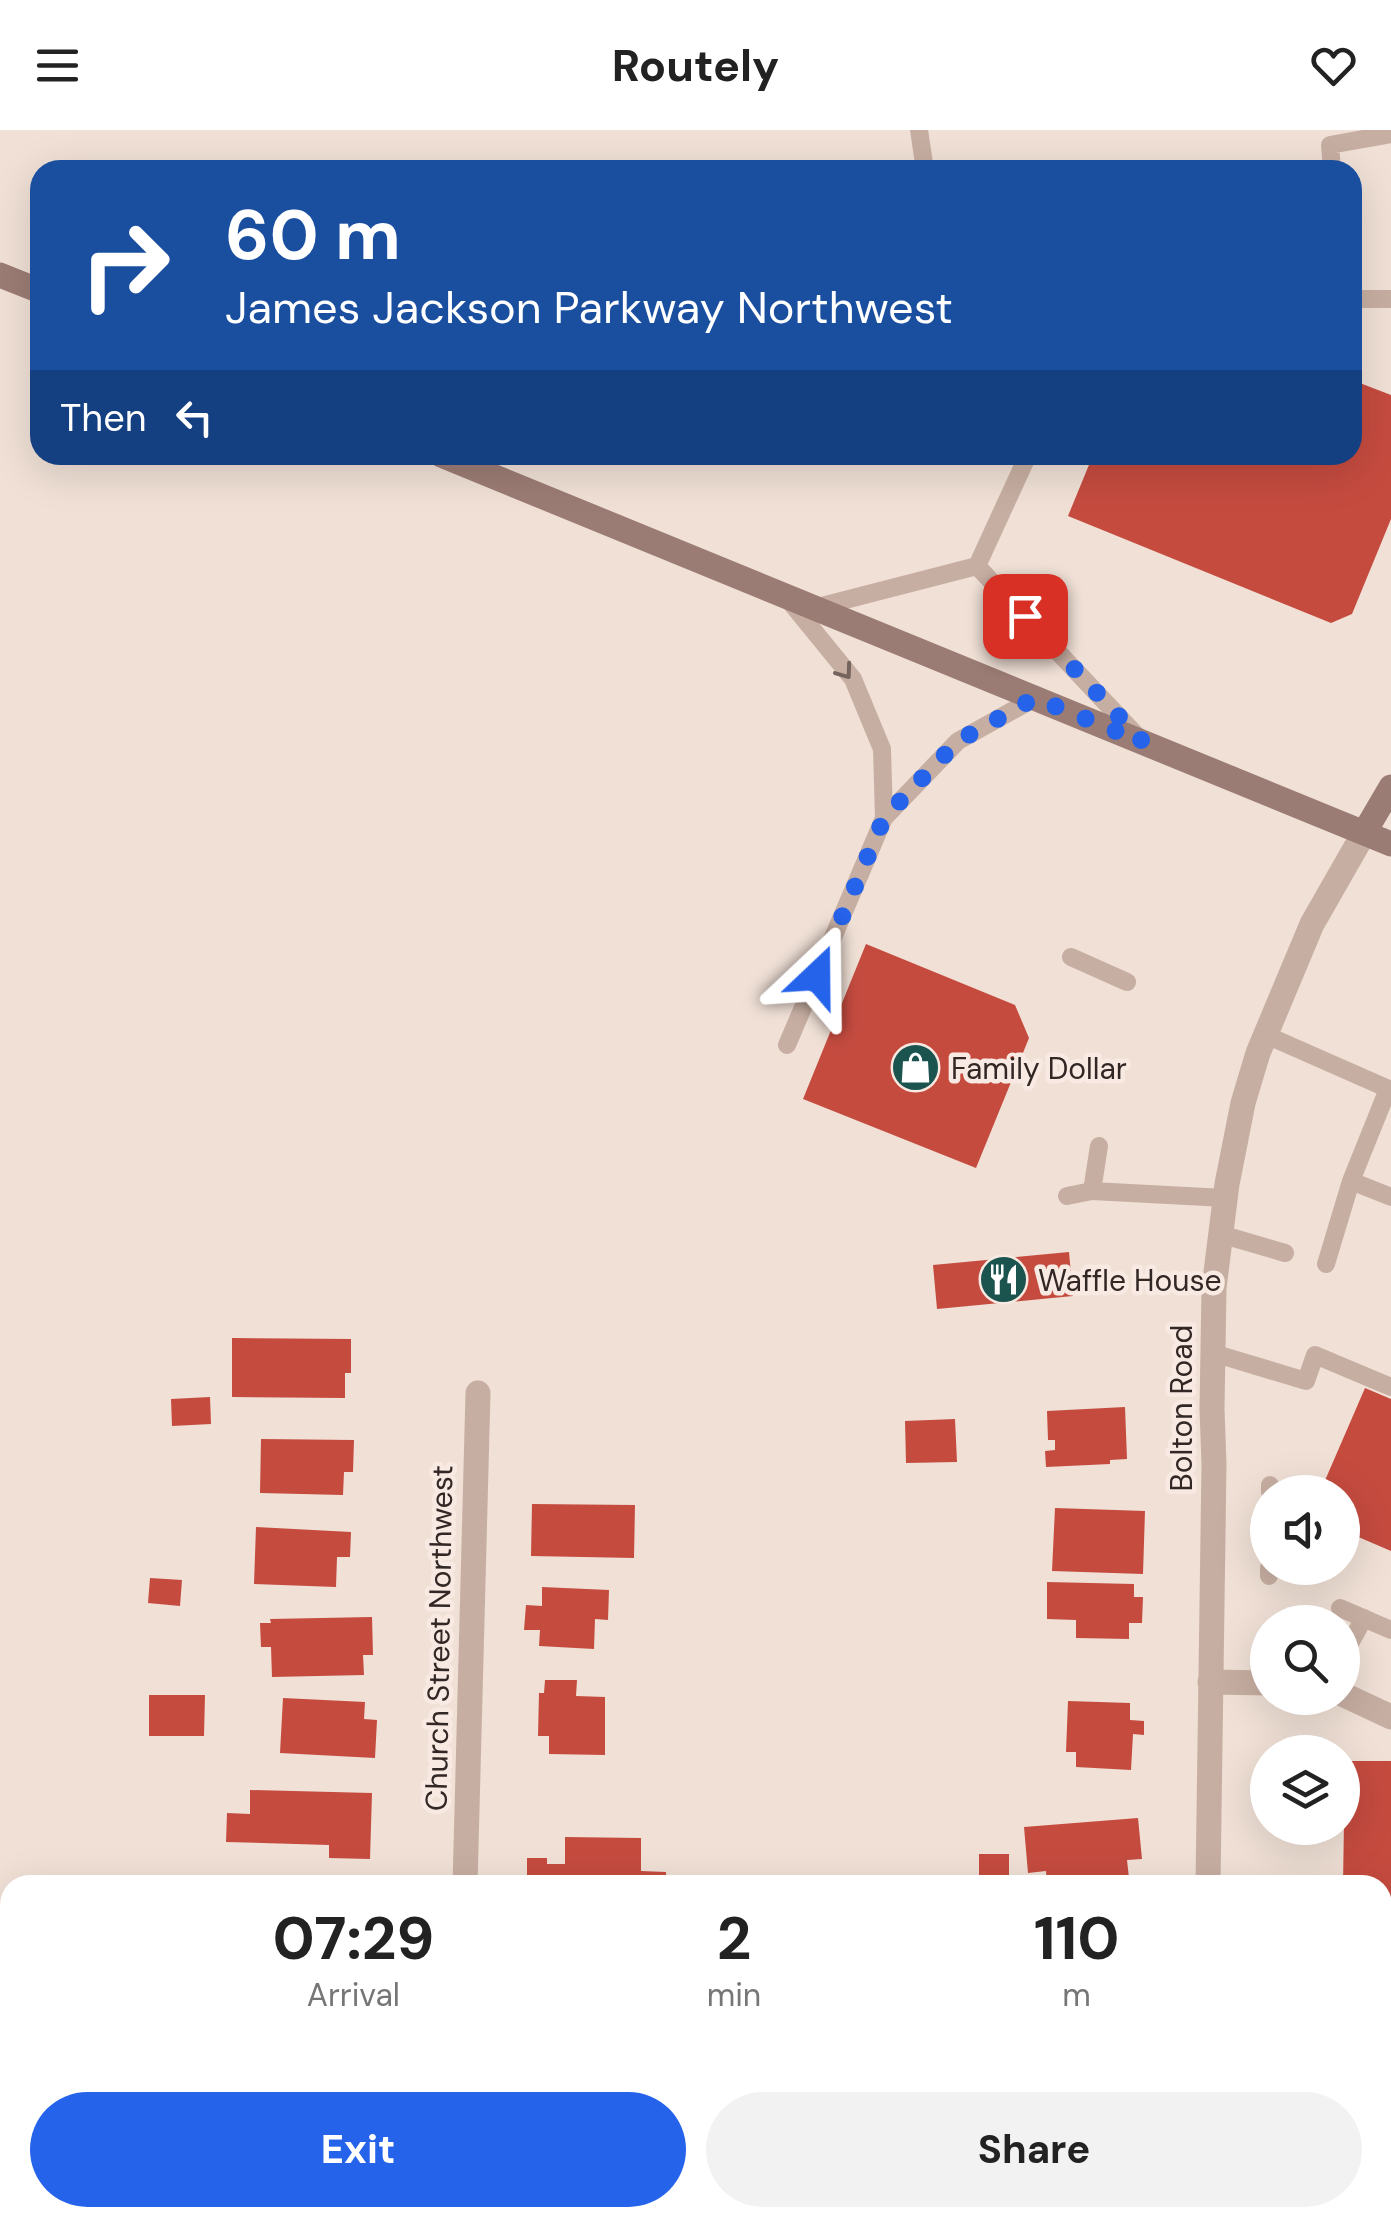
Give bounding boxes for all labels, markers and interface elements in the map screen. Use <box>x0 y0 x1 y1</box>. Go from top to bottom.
text: Routely <box>612 36 779 95</box>
icon: menu <box>30 38 85 93</box>
icon: heart <box>1306 38 1361 93</box>
text: 60 m <box>225 190 401 281</box>
icon: right <box>60 200 190 330</box>
text: James Jackson Parkway Northwest <box>225 278 953 337</box>
icon: left <box>167 390 222 445</box>
text: Then <box>60 393 147 443</box>
pin <box>983 574 1068 659</box>
icon: arrive <box>998 589 1053 644</box>
one-way arrow <box>834 661 851 679</box>
position arrow <box>765 924 869 1028</box>
shop icon: Family Dollar <box>890 1042 942 1094</box>
place label: Family Dollar <box>951 1049 1127 1088</box>
restaurant icon: Waffle House <box>977 1254 1029 1306</box>
place label: Waffle House <box>1038 1261 1222 1300</box>
street label: Bolton Road <box>1162 1325 1201 1491</box>
street label: Church Street Northwest <box>416 1465 462 1811</box>
map controls <box>1250 1475 1360 1845</box>
button: sound <box>1250 1475 1360 1585</box>
button: search <box>1250 1605 1360 1715</box>
button: layers <box>1250 1735 1360 1845</box>
text: 07:29 <box>272 1899 434 1978</box>
text: 2 <box>717 1899 751 1978</box>
text: 110 <box>1034 1899 1120 1978</box>
text: Arrival <box>307 1974 400 2016</box>
text: min <box>707 1974 761 2016</box>
text: m <box>1062 1974 1091 2016</box>
button: Exit <box>30 2092 686 2207</box>
button: Share <box>706 2092 1362 2207</box>

